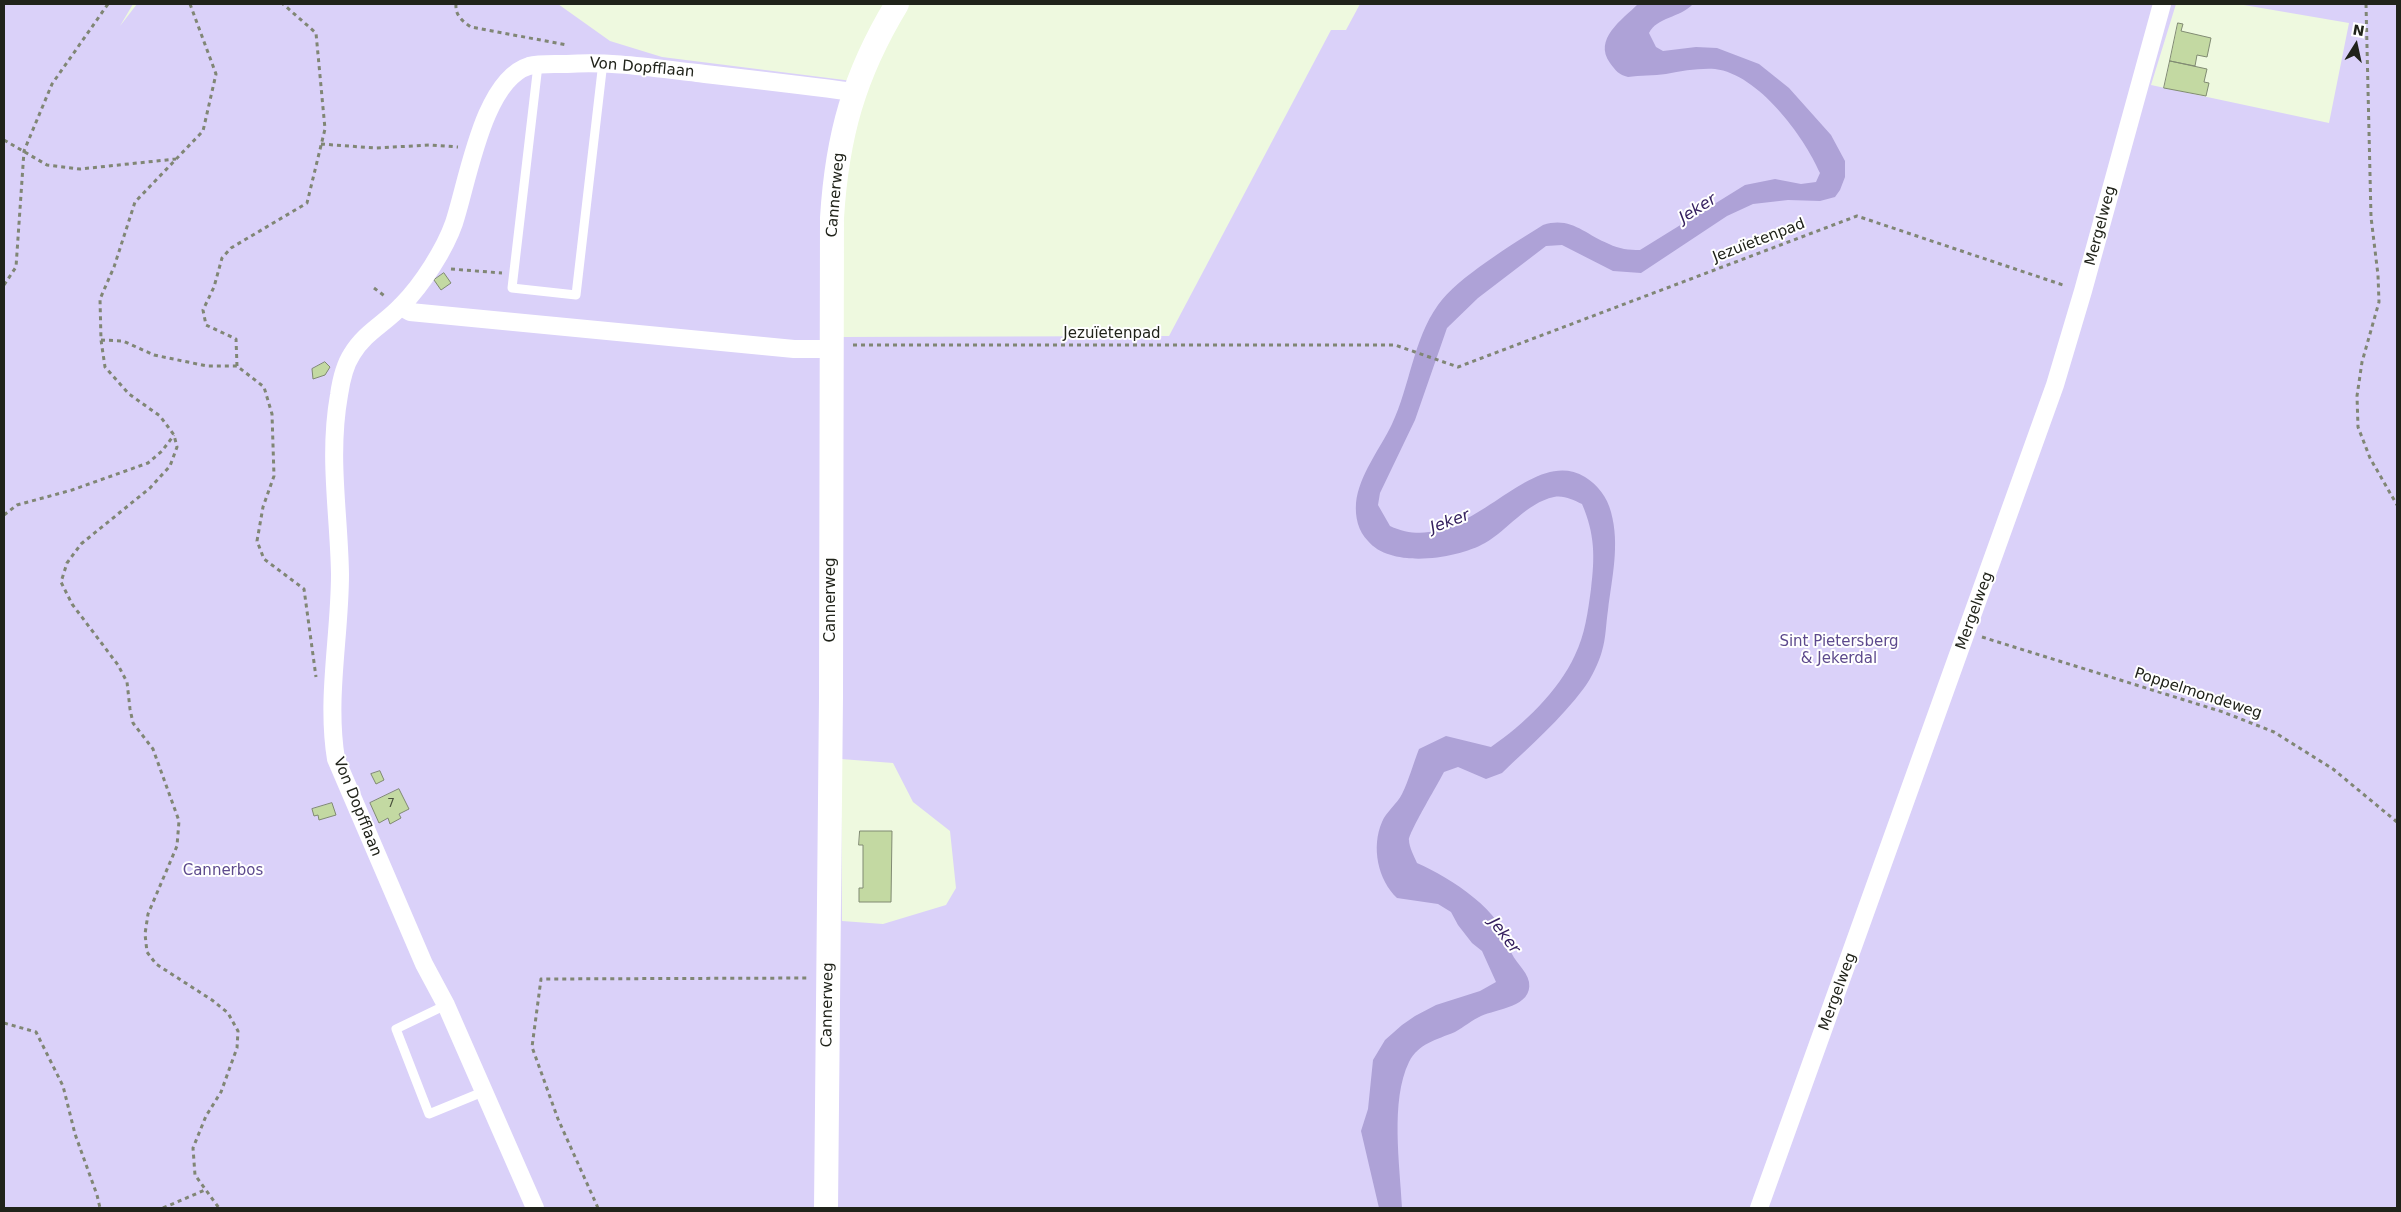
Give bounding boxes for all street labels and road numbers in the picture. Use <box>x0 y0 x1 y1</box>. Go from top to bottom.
street label: Von Dopfflaan <box>589 54 695 82</box>
street label: Cannerweg <box>823 152 849 238</box>
street label: Mergelweg <box>2082 184 2120 268</box>
street label: Jezuïetenpad <box>1710 215 1808 267</box>
street label: Jezuïetenpad <box>1063 325 1161 343</box>
street label: Cannerweg <box>822 557 840 643</box>
street label: Mergelweg <box>1953 569 1997 653</box>
street label: Poppelmondeweg <box>2132 665 2264 723</box>
street label: Von Dopfflaan <box>329 755 385 859</box>
street label: Mergelweg <box>1816 950 1860 1034</box>
street label: Cannerweg <box>818 962 838 1048</box>

